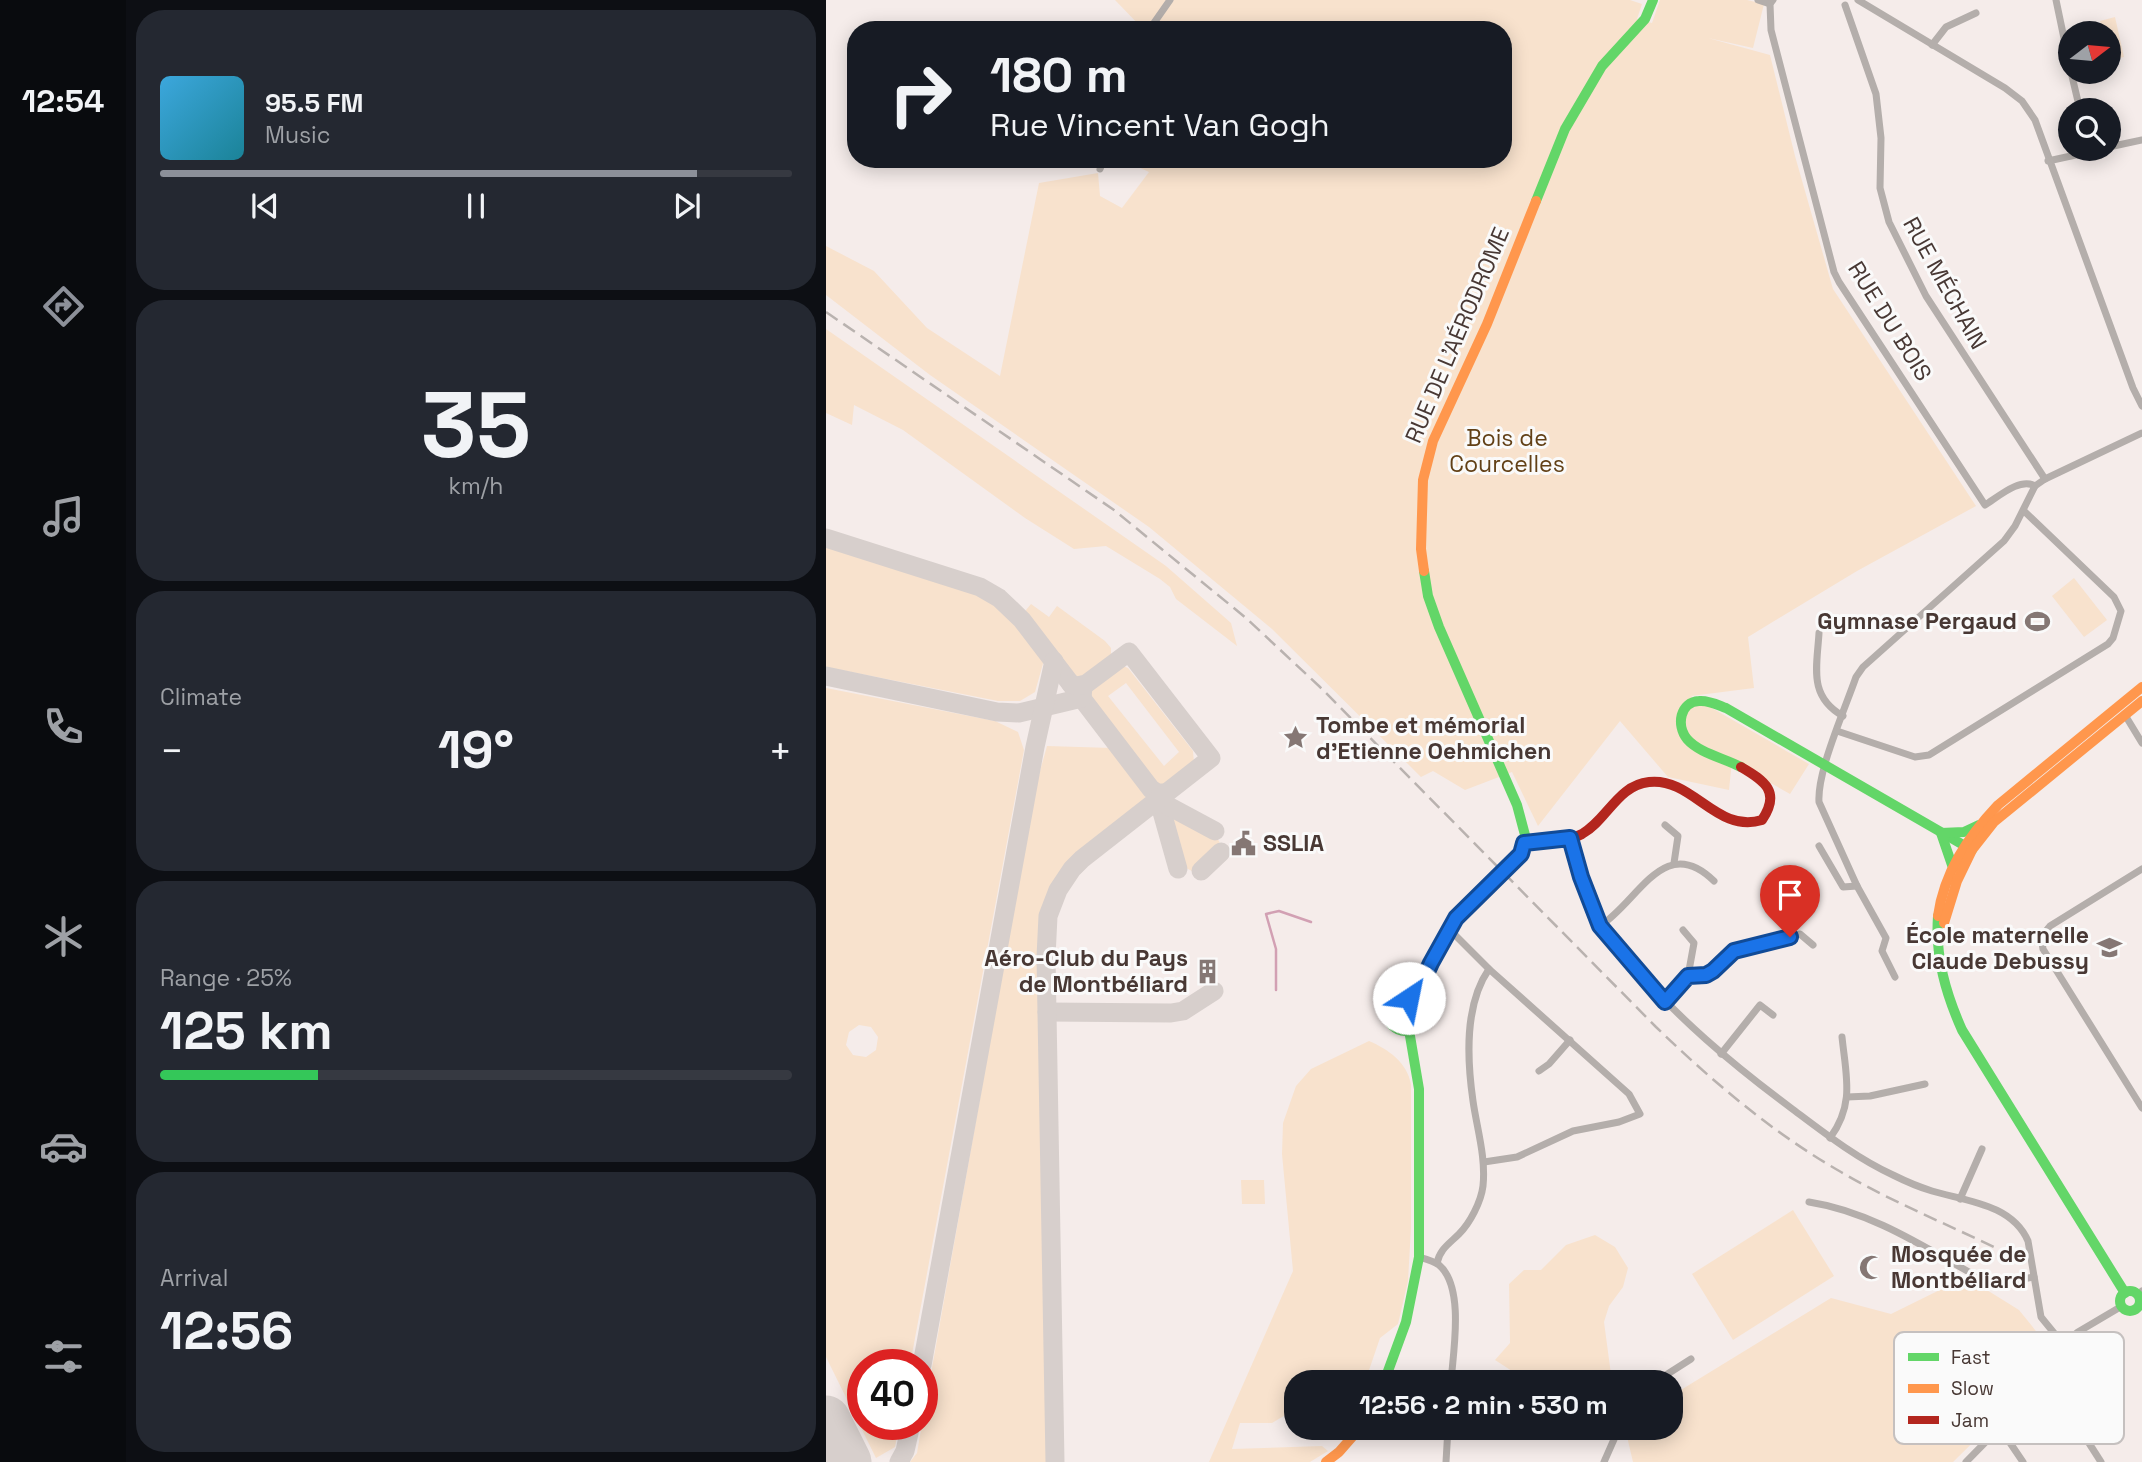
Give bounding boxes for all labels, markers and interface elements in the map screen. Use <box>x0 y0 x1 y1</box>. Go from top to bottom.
north arrow <box>2058 21 2121 84</box>
map controls <box>2058 21 2121 161</box>
text: 180 m <box>990 44 1128 106</box>
icon: right <box>875 49 966 140</box>
text: 12:54 <box>22 81 104 121</box>
text: 95.5 FM <box>265 86 363 120</box>
button: search <box>2058 98 2121 161</box>
text: Rue Vincent Van Gogh <box>990 105 1330 145</box>
text: Music <box>265 120 330 150</box>
icon: previous <box>246 187 284 225</box>
icon: pause <box>457 187 495 225</box>
icon: next <box>668 187 706 225</box>
street label: RUE MÉCHAIN <box>1896 212 1994 354</box>
street label: RUE DE L'AÉRODROME <box>1398 223 1516 447</box>
street label: RUE DU BOIS <box>1841 256 1939 386</box>
icon: directions <box>39 282 88 331</box>
text: 35 <box>421 367 531 484</box>
park label: Bois de Courcelles <box>1449 423 1565 479</box>
text: km/h <box>449 471 503 501</box>
icon: music <box>39 492 88 541</box>
place label: Gymnase Pergaud <box>1817 606 2017 636</box>
sports icon: Gymnase Pergaud <box>2023 607 2051 635</box>
text: Climate <box>160 682 242 712</box>
icon: phone <box>39 702 88 751</box>
place label: Tombe et mémorial d'Etienne Oehmichen <box>1316 710 1551 766</box>
text: 19° <box>438 717 514 783</box>
place icon: Tombe et mémorial d'Etienne Oehmichen <box>1282 724 1310 752</box>
text: − <box>160 727 184 775</box>
text: + <box>768 727 792 775</box>
place label: SSLIA <box>1263 828 1324 858</box>
public building icon: SSLIA <box>1229 829 1257 857</box>
pin <box>1760 865 1820 937</box>
icon: arrive <box>1771 876 1809 914</box>
icon: climate <box>39 912 88 961</box>
place label: École maternelle Claude Debussy <box>1906 920 2089 976</box>
school or university icon: École maternelle Claude Debussy <box>2095 934 2123 962</box>
place label: Aéro-Club du Pays de Montbéliard <box>984 943 1188 999</box>
building icon: Aéro-Club du Pays de Montbéliard <box>1194 957 1222 985</box>
position arrow <box>1372 961 1446 1035</box>
text: Range · 25% <box>160 963 292 993</box>
text: 125 km <box>160 998 333 1064</box>
icon: car <box>39 1122 88 1171</box>
place label: Mosquée de Montbéliard <box>1891 1239 2027 1295</box>
mosque icon: Mosquée de Montbéliard <box>1857 1253 1885 1281</box>
text: Arrival <box>160 1263 228 1293</box>
text: 12:56 <box>160 1298 293 1364</box>
icon: filters <box>39 1332 88 1381</box>
legend <box>1894 1332 2124 1444</box>
text: Fast <box>1951 1345 1991 1370</box>
speed limit sign: 40 <box>847 1349 938 1440</box>
text: Slow <box>1951 1376 1994 1401</box>
text: 12:56 · 2 min · 530 m <box>1359 1388 1608 1422</box>
text: Jam <box>1951 1408 1989 1433</box>

